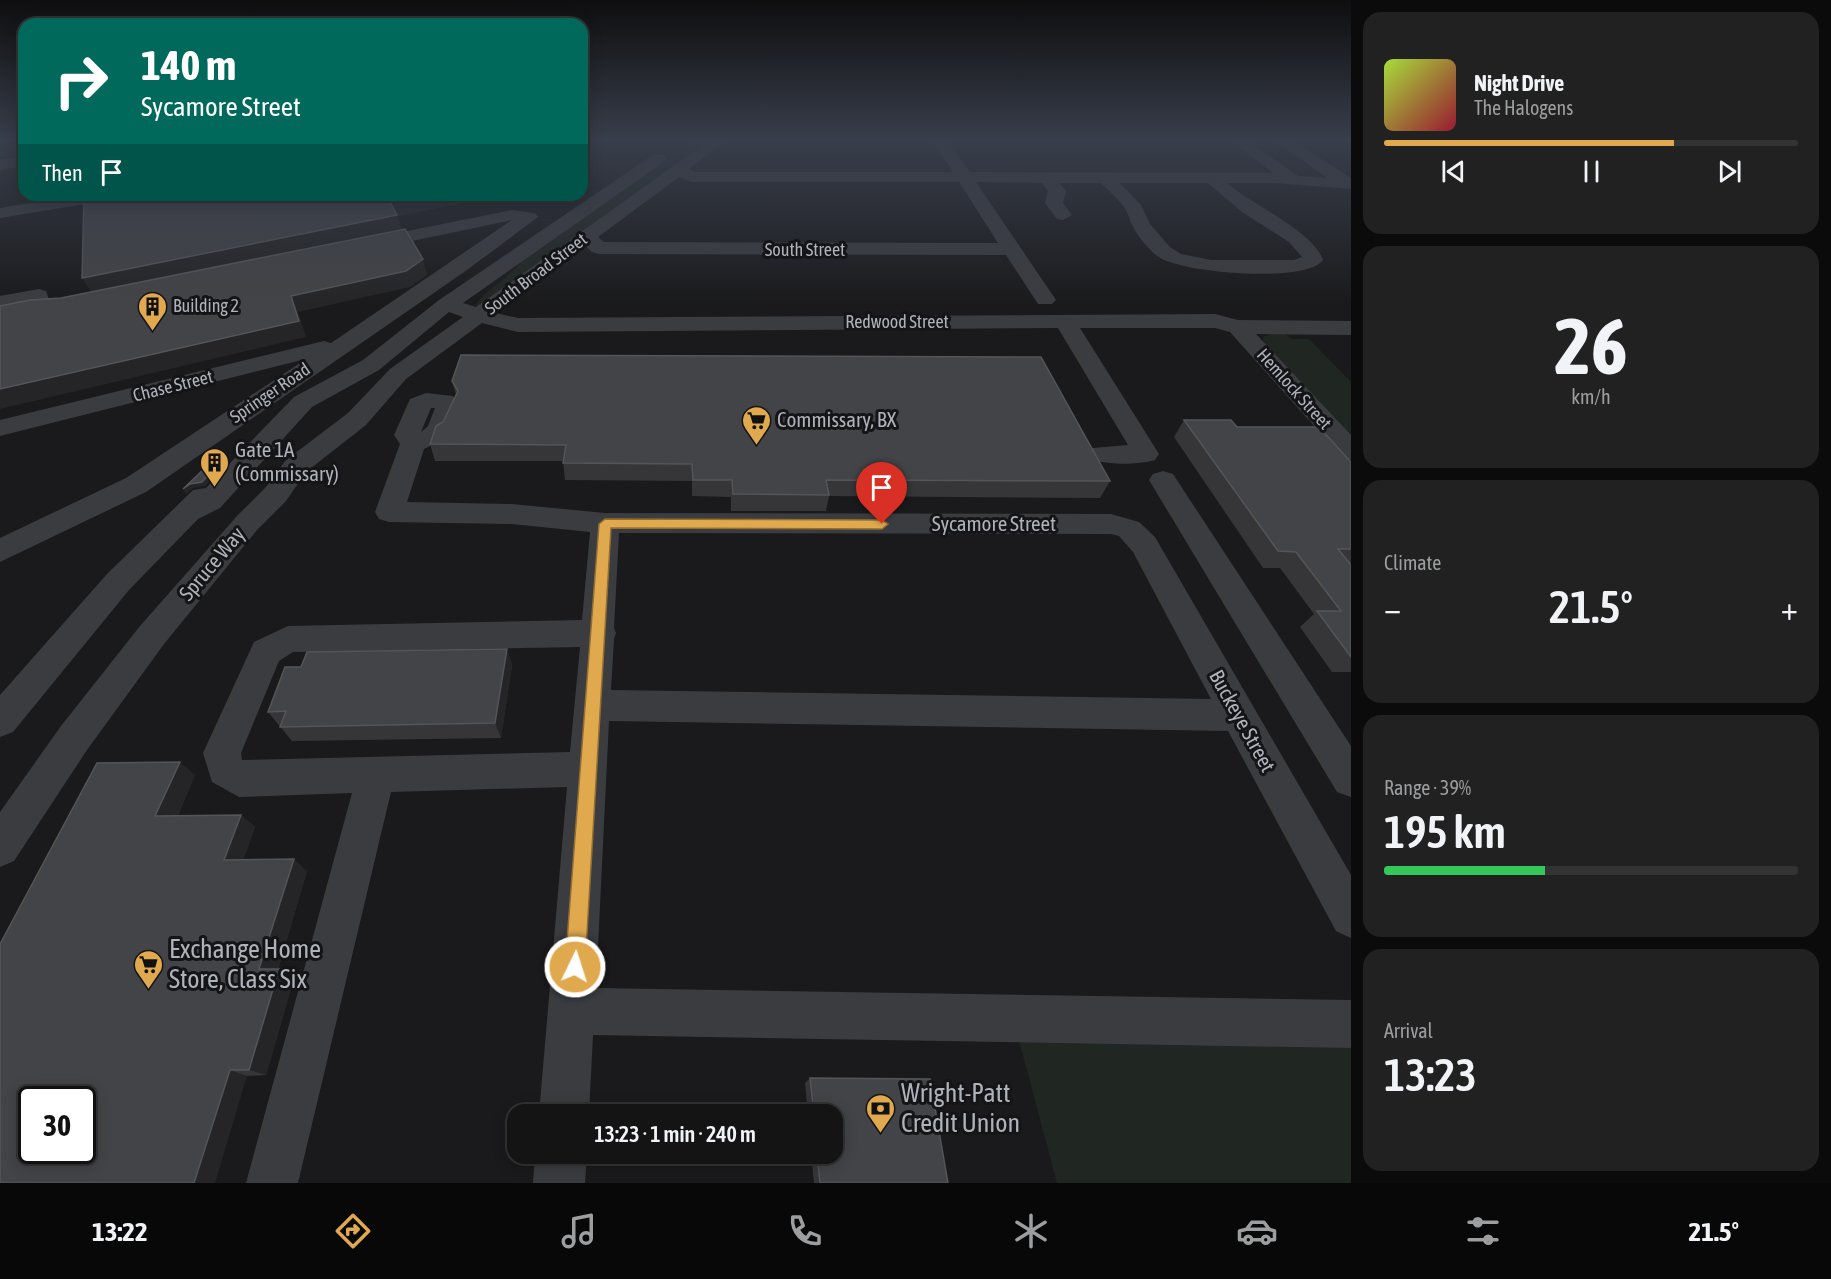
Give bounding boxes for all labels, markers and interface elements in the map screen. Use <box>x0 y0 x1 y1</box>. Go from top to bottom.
text: 140 m <box>141 41 236 89</box>
icon: right <box>42 42 120 120</box>
text: Night Drive <box>1474 70 1564 96</box>
text: Sycamore Street <box>141 91 301 122</box>
text: The Halogens <box>1474 96 1573 119</box>
icon: previous <box>1437 155 1470 188</box>
icon: pause <box>1575 155 1608 188</box>
icon: next <box>1713 155 1746 188</box>
icon: arrive <box>95 156 128 189</box>
text: Then <box>42 160 83 186</box>
street label: South Broad Street <box>481 228 591 319</box>
street label: South Street <box>765 239 845 260</box>
building icon: Building 2 <box>136 290 168 332</box>
place label: Building 2 <box>173 295 239 316</box>
text: 26 <box>1554 301 1628 391</box>
street label: Redwood Street <box>845 311 949 332</box>
street label: Hemlock Street <box>1253 344 1336 433</box>
street label: Springer Road <box>226 358 314 427</box>
street label: Chase Street <box>131 365 215 406</box>
text: km/h <box>1571 385 1611 408</box>
supermarket icon: Commissary, BX <box>740 404 772 446</box>
place label: Commissary, BX <box>777 407 897 431</box>
place label: Gate 1A (Commissary) <box>235 437 339 485</box>
building icon: Gate 1A (Commissary) <box>198 446 230 488</box>
pin <box>856 462 907 524</box>
icon: arrive <box>865 471 898 504</box>
street label: Sycamore Street <box>932 511 1056 535</box>
street label: Spruce Way <box>174 522 249 605</box>
text: Climate <box>1384 551 1441 574</box>
text: 21.5° <box>1549 581 1633 633</box>
text: − <box>1384 589 1401 627</box>
text: + <box>1781 589 1798 627</box>
street label: Buckeye Street <box>1205 665 1281 776</box>
text: Range · 39% <box>1384 776 1471 799</box>
text: 195 km <box>1384 806 1506 858</box>
place label: Exchange Home Store, Class Six <box>169 934 321 994</box>
position arrow <box>543 935 607 999</box>
supermarket icon: Exchange Home Store, Class Six <box>132 948 164 990</box>
text: Arrival <box>1384 1019 1433 1042</box>
text: 13:23 <box>1384 1049 1477 1101</box>
place label: Wright-Patt Credit Union <box>901 1078 1020 1138</box>
speed limit sign: 30 <box>18 1086 96 1164</box>
bank icon: Wright-Patt Credit Union <box>864 1092 896 1134</box>
text: 13:23 · 1 min · 240 m <box>594 1121 756 1147</box>
icon: directions <box>332 1210 374 1252</box>
icon: music <box>558 1210 600 1252</box>
icon: phone <box>784 1210 826 1252</box>
icon: climate <box>1010 1210 1052 1252</box>
icon: car <box>1236 1210 1278 1252</box>
icon: filters <box>1462 1210 1504 1252</box>
text: 13:22 <box>92 1216 148 1247</box>
text: 21.5° <box>1689 1216 1739 1247</box>

